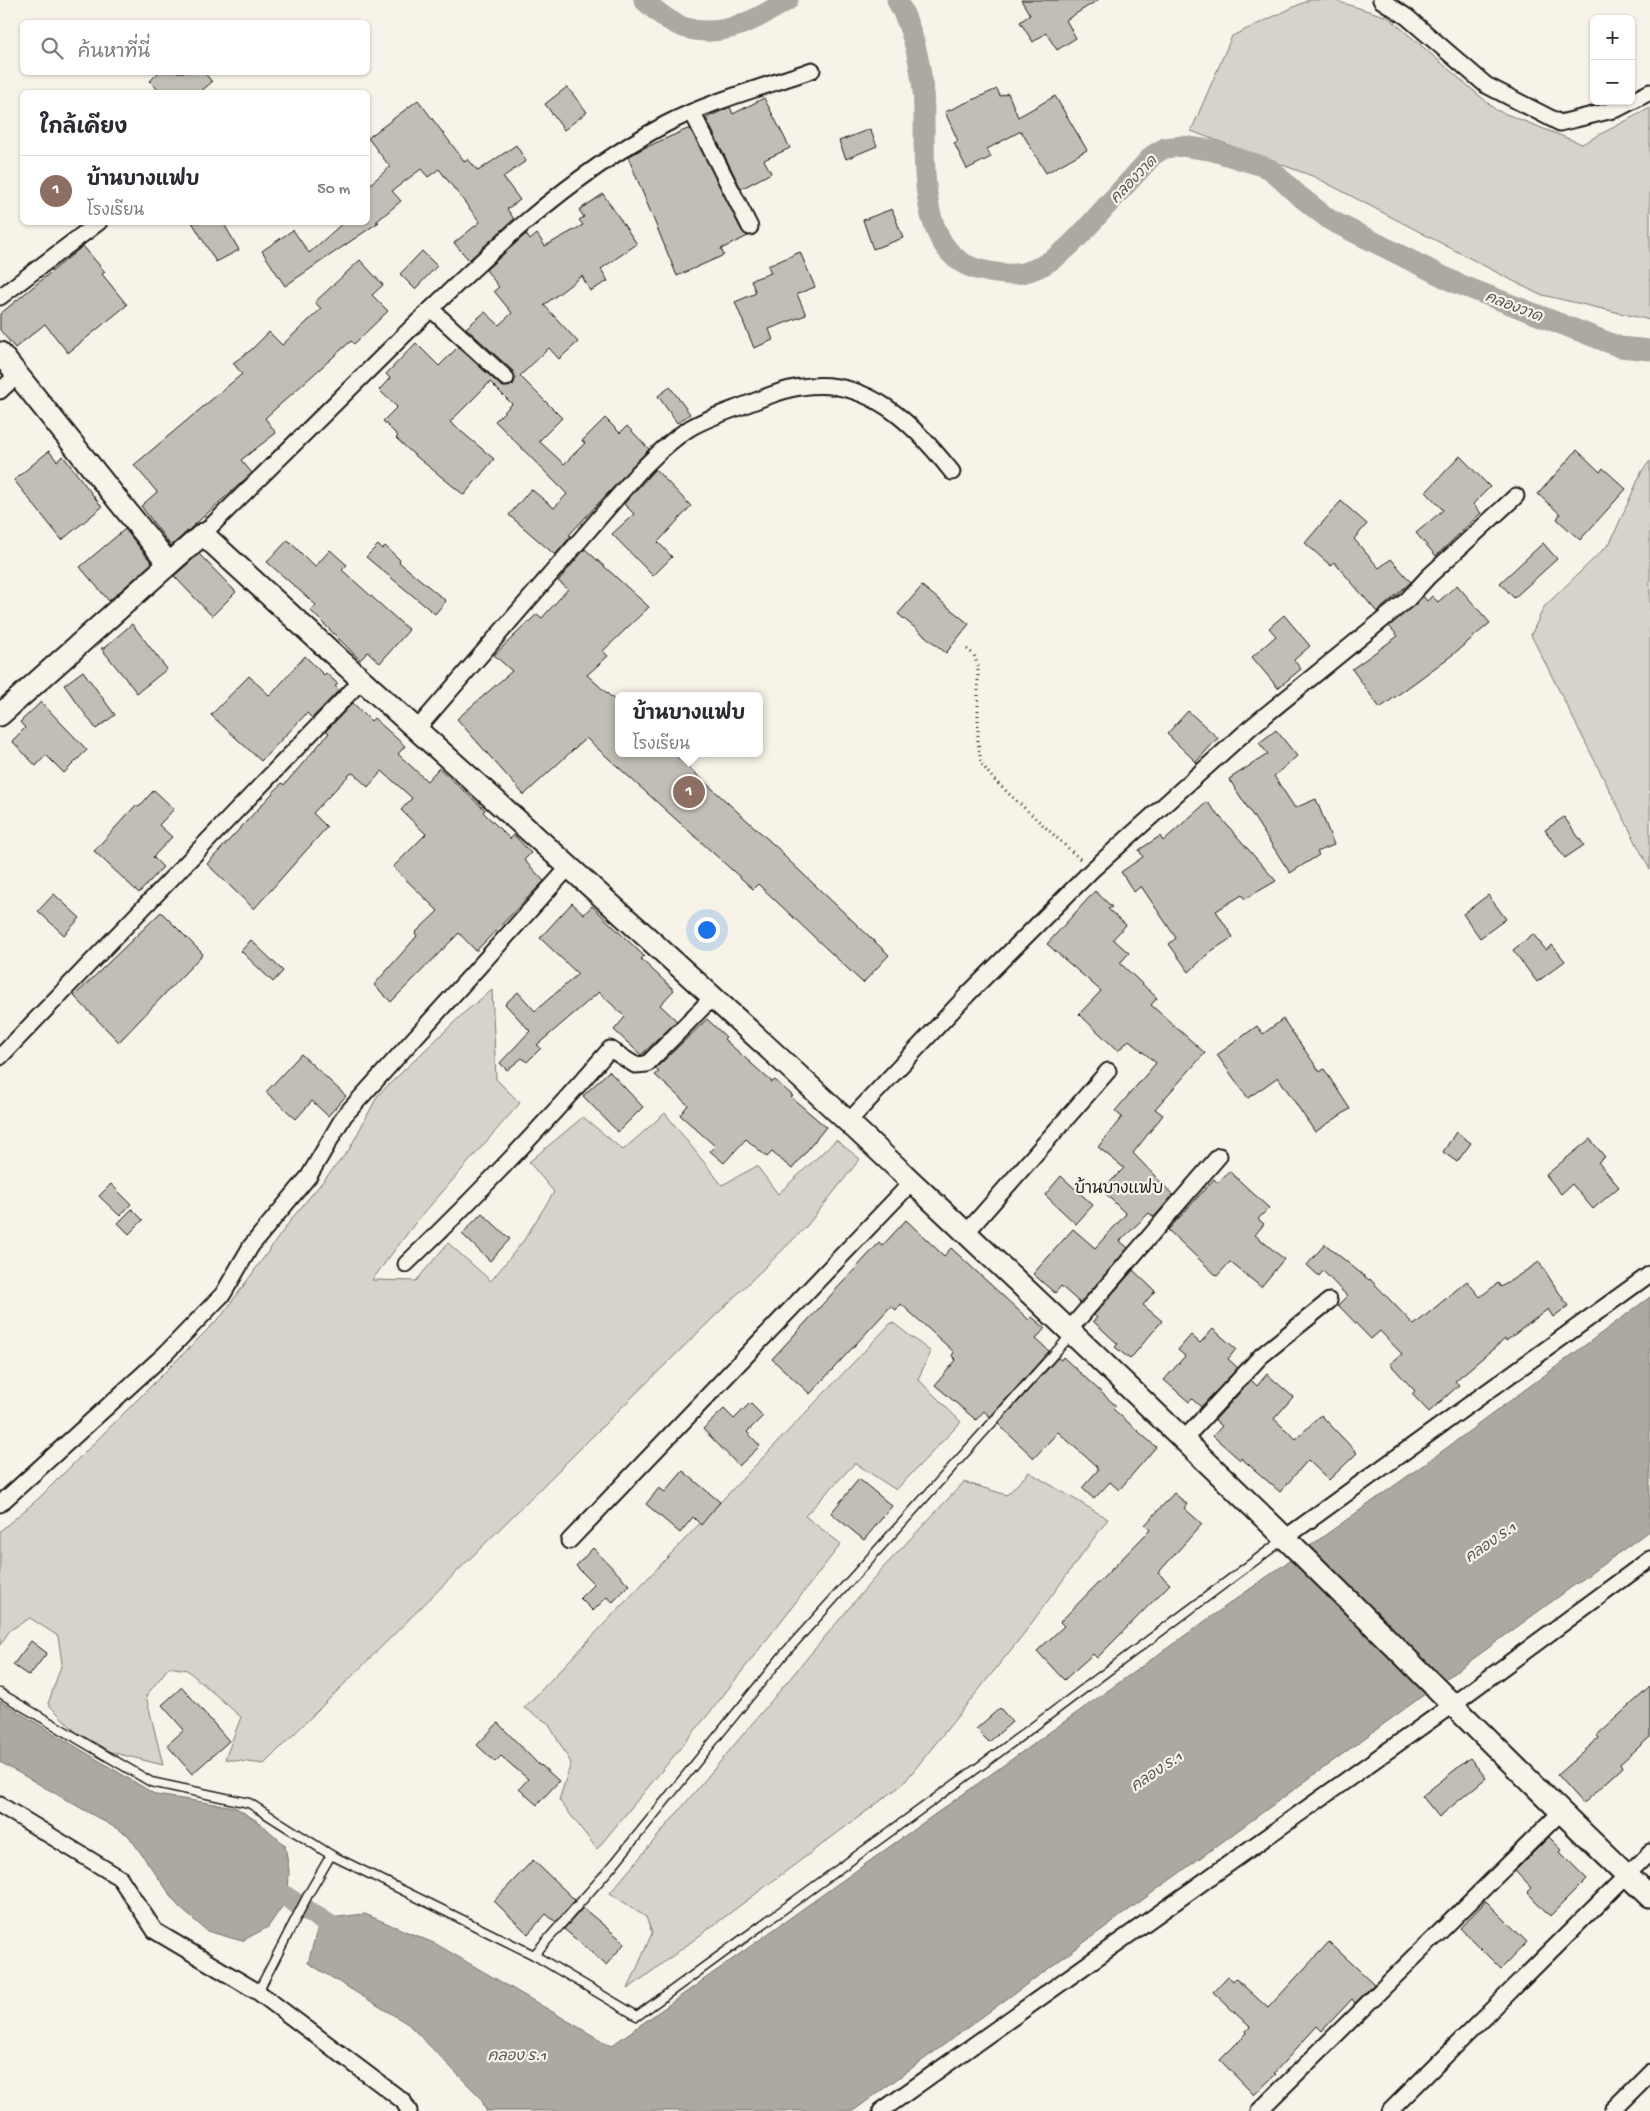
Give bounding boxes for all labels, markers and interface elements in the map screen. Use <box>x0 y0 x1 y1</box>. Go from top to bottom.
map controls <box>1590 15 1635 105</box>
button: + <box>1590 15 1635 60</box>
search box <box>20 20 370 75</box>
icon: search <box>38 34 66 62</box>
text: ค้นหาที่นี่ <box>78 42 150 65</box>
button: − <box>1590 60 1635 105</box>
text: ใกล้เคียง <box>40 117 127 142</box>
water label: คลองวาด <box>1107 152 1162 208</box>
text: บ้านบางแฟบ <box>87 170 200 193</box>
text: 1 <box>53 181 59 200</box>
text: 50 m <box>317 181 350 200</box>
text: โรงเรียน <box>87 203 144 222</box>
water label: คลองวาด <box>1482 289 1545 327</box>
popup <box>615 692 763 757</box>
text: บ้านบางแฟบ <box>633 704 745 727</box>
text: โรงเรียน <box>633 737 690 756</box>
pin: 1 <box>673 773 705 811</box>
your location <box>694 917 720 943</box>
district label: บ้านบางแฟบ <box>1075 1177 1163 1200</box>
water label: คลอง ร.1 <box>1462 1520 1520 1568</box>
water label: คลอง ร.1 <box>1128 1749 1186 1796</box>
water label: คลอง ร.1 <box>488 2048 546 2066</box>

